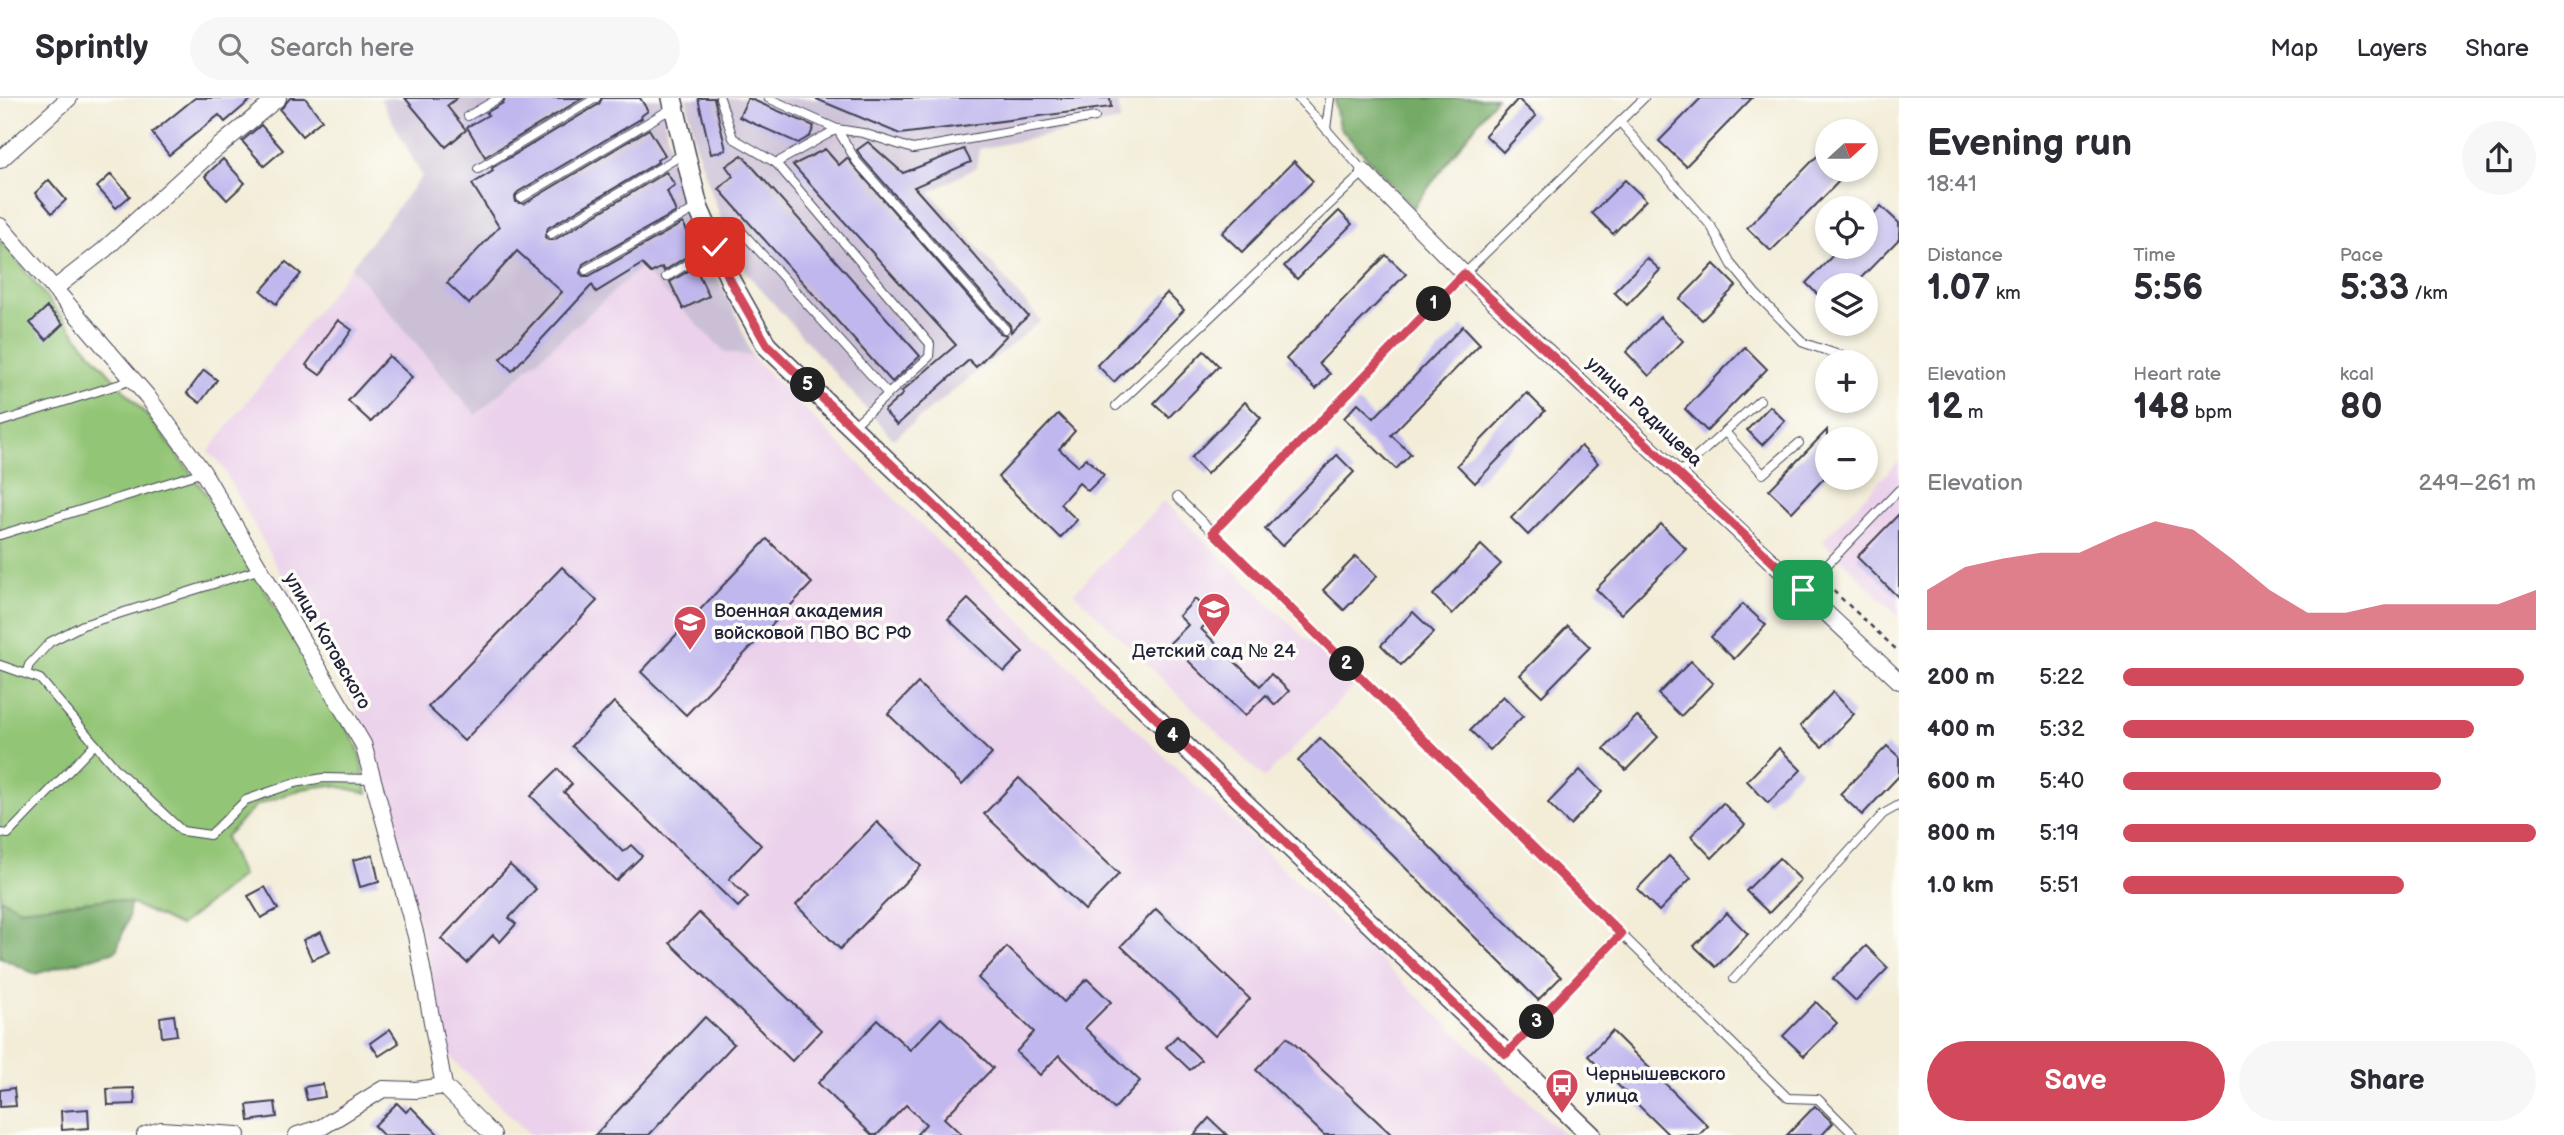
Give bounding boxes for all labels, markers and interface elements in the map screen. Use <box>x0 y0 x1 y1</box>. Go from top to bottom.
search box <box>190 17 680 80</box>
text: Sprintly <box>35 28 148 68</box>
icon: search <box>214 29 252 67</box>
text: Search here <box>270 33 414 64</box>
text: Map <box>2270 34 2318 63</box>
text: Layers <box>2356 34 2427 63</box>
text: Share <box>2465 34 2529 63</box>
north arrow <box>1815 119 1878 182</box>
map controls <box>1815 119 1878 490</box>
text: Evening run <box>1927 121 2132 166</box>
button: share <box>2462 121 2536 195</box>
text: 18:41 <box>1927 170 1977 198</box>
button: locate <box>1815 196 1878 259</box>
pin <box>685 217 745 277</box>
icon: check <box>696 228 734 266</box>
text: Distance <box>1927 244 2003 267</box>
text: Time <box>2133 244 2175 267</box>
text: Pace <box>2340 244 2383 267</box>
text: 1.07 <box>1927 267 1991 310</box>
text: 5:56 <box>2133 267 2203 310</box>
text: 5:33 <box>2340 267 2409 310</box>
button: layers <box>1815 273 1878 336</box>
text: km <box>1991 282 2021 305</box>
text: /km <box>2409 282 2448 305</box>
pin: 1 <box>1416 286 1452 322</box>
text: 1 <box>1430 292 1438 315</box>
button: + <box>1815 350 1878 413</box>
street label: улица Радищева <box>1581 352 1707 472</box>
text: Elevation <box>1927 363 2006 386</box>
text: Heart rate <box>2133 363 2221 386</box>
text: kcal <box>2340 363 2374 386</box>
pin: 5 <box>790 368 826 402</box>
text: 5 <box>802 373 813 396</box>
text: 12 <box>1927 386 1963 429</box>
text: 148 <box>2133 386 2190 429</box>
text: 80 <box>2340 386 2383 429</box>
text: m <box>1963 401 1984 424</box>
text: bpm <box>2190 401 2232 424</box>
button: − <box>1815 427 1878 490</box>
text: Elevation <box>1927 469 2023 497</box>
text: 249–261 m <box>2419 469 2536 497</box>
pin <box>1773 560 1833 620</box>
street label: улица Котовского <box>279 569 375 713</box>
icon: arrive <box>1784 571 1822 609</box>
school or university icon: Детский сад № 24 <box>1195 590 1233 639</box>
place label: Военная академия войсковой ПВО ВС РФ <box>714 600 912 645</box>
school or university icon: Военная академия войсковой ПВО ВС РФ <box>671 603 709 652</box>
place label: Детский сад № 24 <box>1132 640 1296 663</box>
pin: 2 <box>1330 646 1364 682</box>
text: 2 <box>1341 652 1352 675</box>
text: 200 m <box>1927 663 1995 691</box>
text: 5:22 <box>2039 663 2084 691</box>
text: 400 m <box>1927 715 1995 743</box>
text: 5:32 <box>2039 715 2085 743</box>
pin: 4 <box>1156 718 1190 754</box>
text: 4 <box>1167 724 1178 747</box>
text: 600 m <box>1927 767 1995 795</box>
text: 5:40 <box>2039 767 2084 795</box>
text: 800 m <box>1927 819 1995 847</box>
text: 5:19 <box>2039 819 2079 847</box>
text: 1.0 km <box>1927 871 1994 899</box>
text: 5:51 <box>2039 871 2079 899</box>
pin: 3 <box>1520 1004 1554 1040</box>
text: 3 <box>1531 1010 1542 1033</box>
button: Save <box>1927 1041 2225 1121</box>
button: Share <box>2239 1041 2536 1121</box>
place label: Чернышевского улица <box>1586 1063 1726 1108</box>
bus stop icon: Чернышевского улица <box>1543 1066 1581 1115</box>

